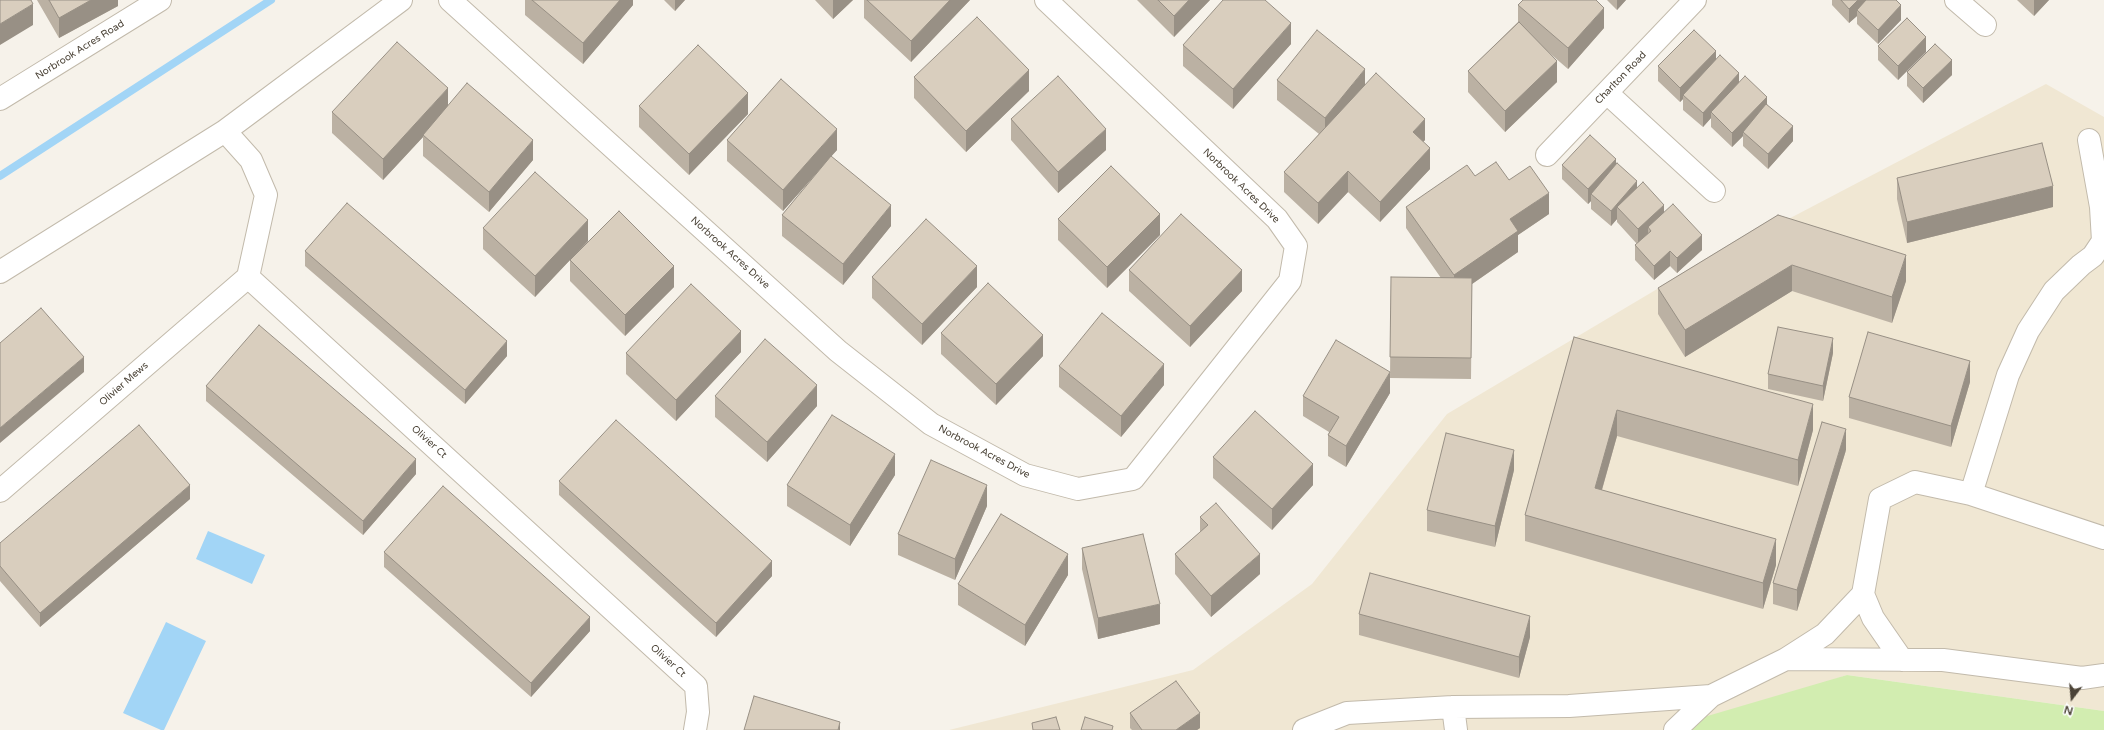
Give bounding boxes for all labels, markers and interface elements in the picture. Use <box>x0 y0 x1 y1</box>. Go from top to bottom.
street label: Norbrook Acres Road <box>33 18 127 82</box>
street label: Charlton Road <box>1593 49 1649 107</box>
street label: Norbrook Acres Drive <box>1200 146 1282 226</box>
street label: Norbrook Acres Drive <box>688 214 772 292</box>
street label: Olivier Mews <box>97 360 151 408</box>
street label: Olivier Ct <box>409 423 449 461</box>
street label: Norbrook Acres Drive <box>936 423 1032 481</box>
street label: Olivier Ct <box>648 642 688 680</box>
north arrow <box>2052 678 2092 718</box>
text: N <box>2063 703 2075 717</box>

